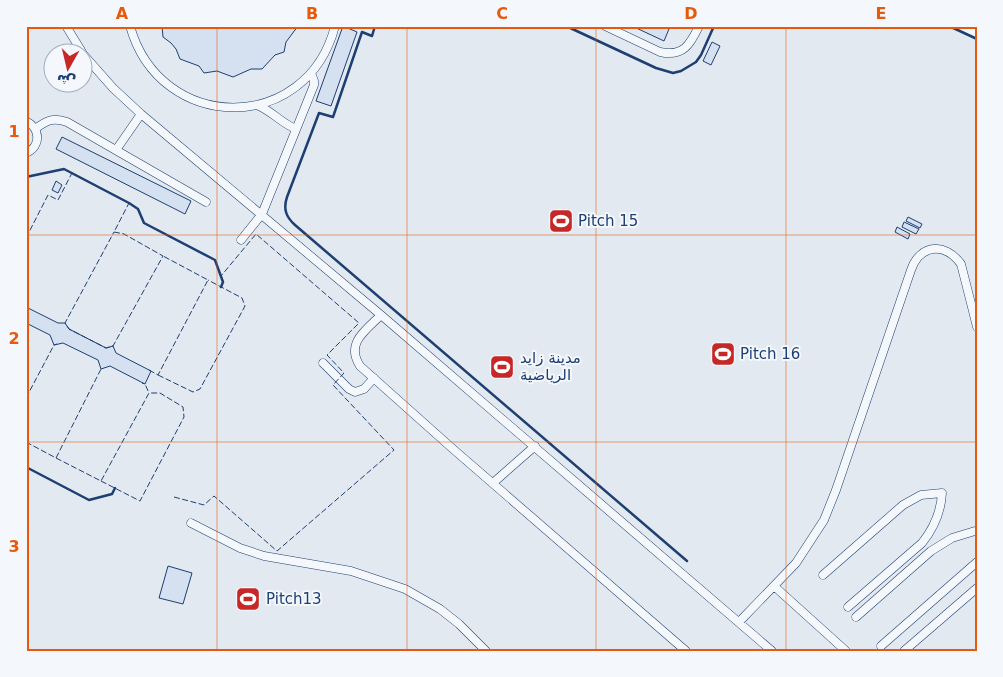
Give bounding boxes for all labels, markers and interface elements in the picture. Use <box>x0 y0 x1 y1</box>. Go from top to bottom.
text: A <box>116 4 129 23</box>
text: B <box>306 4 318 23</box>
text: C <box>496 4 508 23</box>
text: D <box>684 4 698 23</box>
text: E <box>876 4 886 23</box>
north arrow <box>42 42 92 92</box>
text: ش <box>56 72 77 90</box>
text: 1 <box>8 122 20 141</box>
sports icon: Pitch 15 <box>548 208 574 234</box>
place label: Pitch 15 <box>578 212 638 230</box>
text: 2 <box>8 329 20 348</box>
sports icon: Pitch 16 <box>710 341 736 367</box>
place label: Pitch 16 <box>740 345 800 363</box>
place label: مدينة زايد الرياضية <box>520 349 581 384</box>
sports icon: مدينة زايد الرياضية <box>489 354 515 380</box>
text: 3 <box>8 537 20 556</box>
sports icon: Pitch13 <box>235 586 261 612</box>
place label: Pitch13 <box>266 590 322 608</box>

